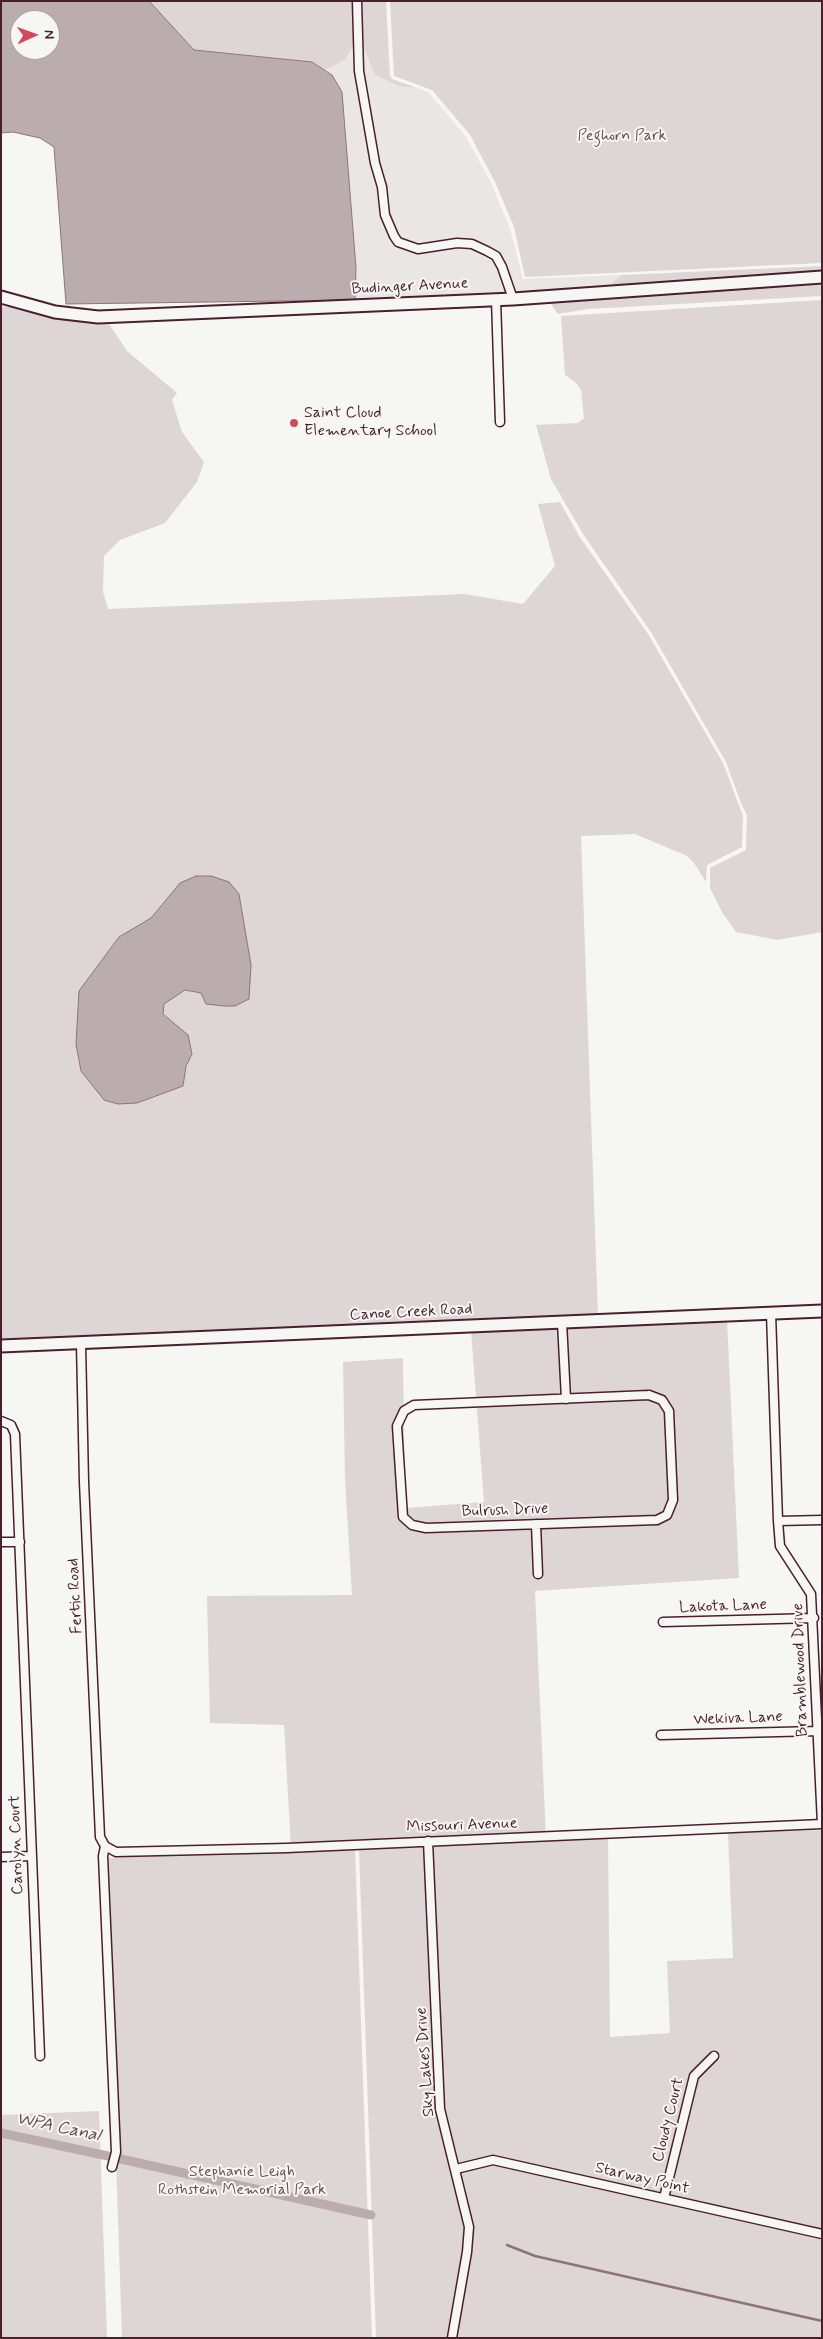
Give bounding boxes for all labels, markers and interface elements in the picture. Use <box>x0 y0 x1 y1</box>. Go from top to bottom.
north arrow <box>10 10 60 60</box>
text: N <box>40 30 58 39</box>
park label: Peghorn Park <box>577 127 667 147</box>
street label: Budinger Avenue <box>351 274 469 300</box>
place label: Saint Cloud Elementary School <box>304 404 437 442</box>
marker: Saint Cloud Elementary School <box>288 417 300 429</box>
street label: Canoe Creek Road <box>349 1300 473 1326</box>
street label: Bulrush Drive <box>461 1500 549 1522</box>
street label: Fertic Road <box>64 1558 88 1634</box>
street label: Lakota Lane <box>679 1596 767 1618</box>
street label: Bramblewood Drive <box>789 1603 813 1737</box>
street label: Wekiva Lane <box>693 1708 783 1730</box>
street label: Carolyn Court <box>6 1795 28 1895</box>
street label: Missouri Avenue <box>406 1814 518 1838</box>
street label: Sky Lakes Drive <box>413 2007 439 2117</box>
street label: Cloudy Court <box>649 2076 689 2164</box>
water label: WPA Canal <box>14 2109 102 2147</box>
street label: Starway Point <box>593 2159 691 2199</box>
park label: Stephanie Leigh Rothstein Memorial Park <box>158 2163 326 2201</box>

